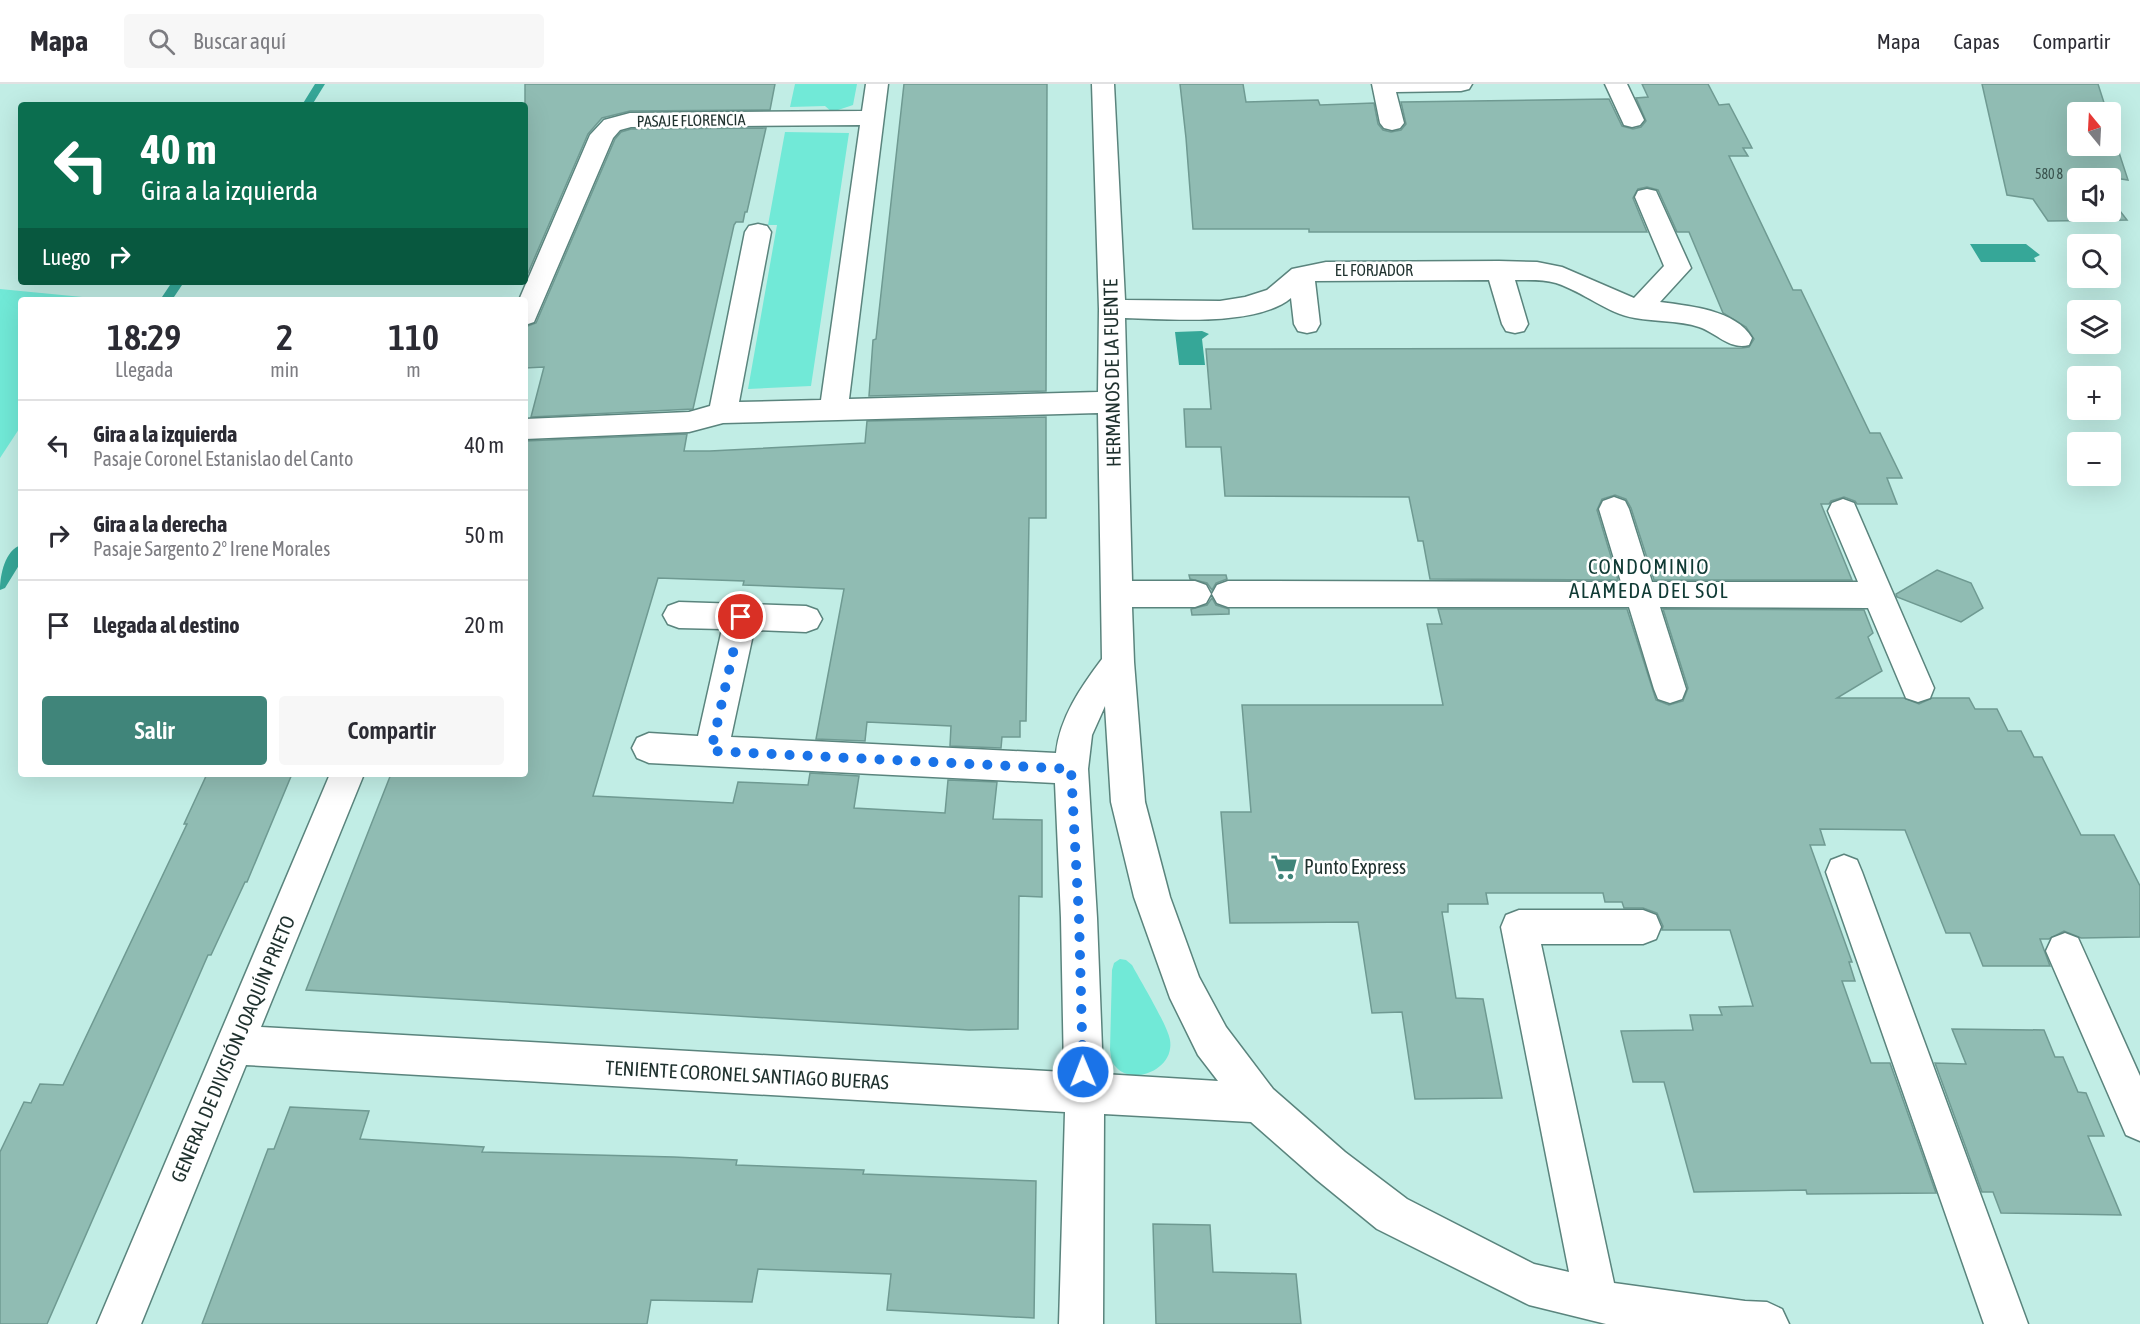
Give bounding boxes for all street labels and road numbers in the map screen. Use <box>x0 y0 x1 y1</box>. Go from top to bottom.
street label: PASAJE FLORENCIA <box>636 110 746 130</box>
street label: EL FORJADOR <box>1335 261 1413 279</box>
street label: HERMANOS DE LA FUENTE <box>1098 278 1125 467</box>
street label: GENERAL DE DIVISIÓN JOAQUÍN PRIETO <box>166 912 299 1186</box>
street label: TENIENTE CORONEL SANTIAGO BUERAS <box>605 1056 889 1093</box>

